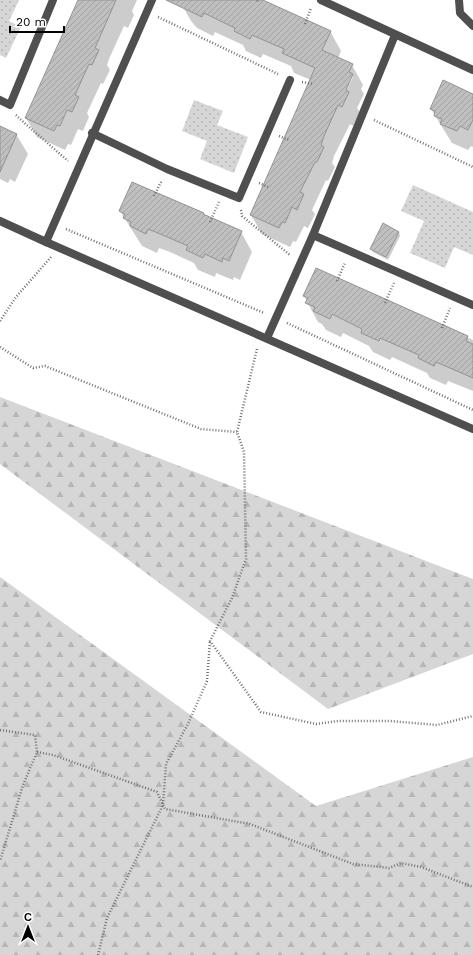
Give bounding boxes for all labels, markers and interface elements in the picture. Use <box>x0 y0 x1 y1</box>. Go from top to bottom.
scale bar <box>10 8 64 34</box>
text: 20 m <box>16 15 46 29</box>
north arrow <box>8 907 48 947</box>
text: С <box>24 911 32 924</box>

